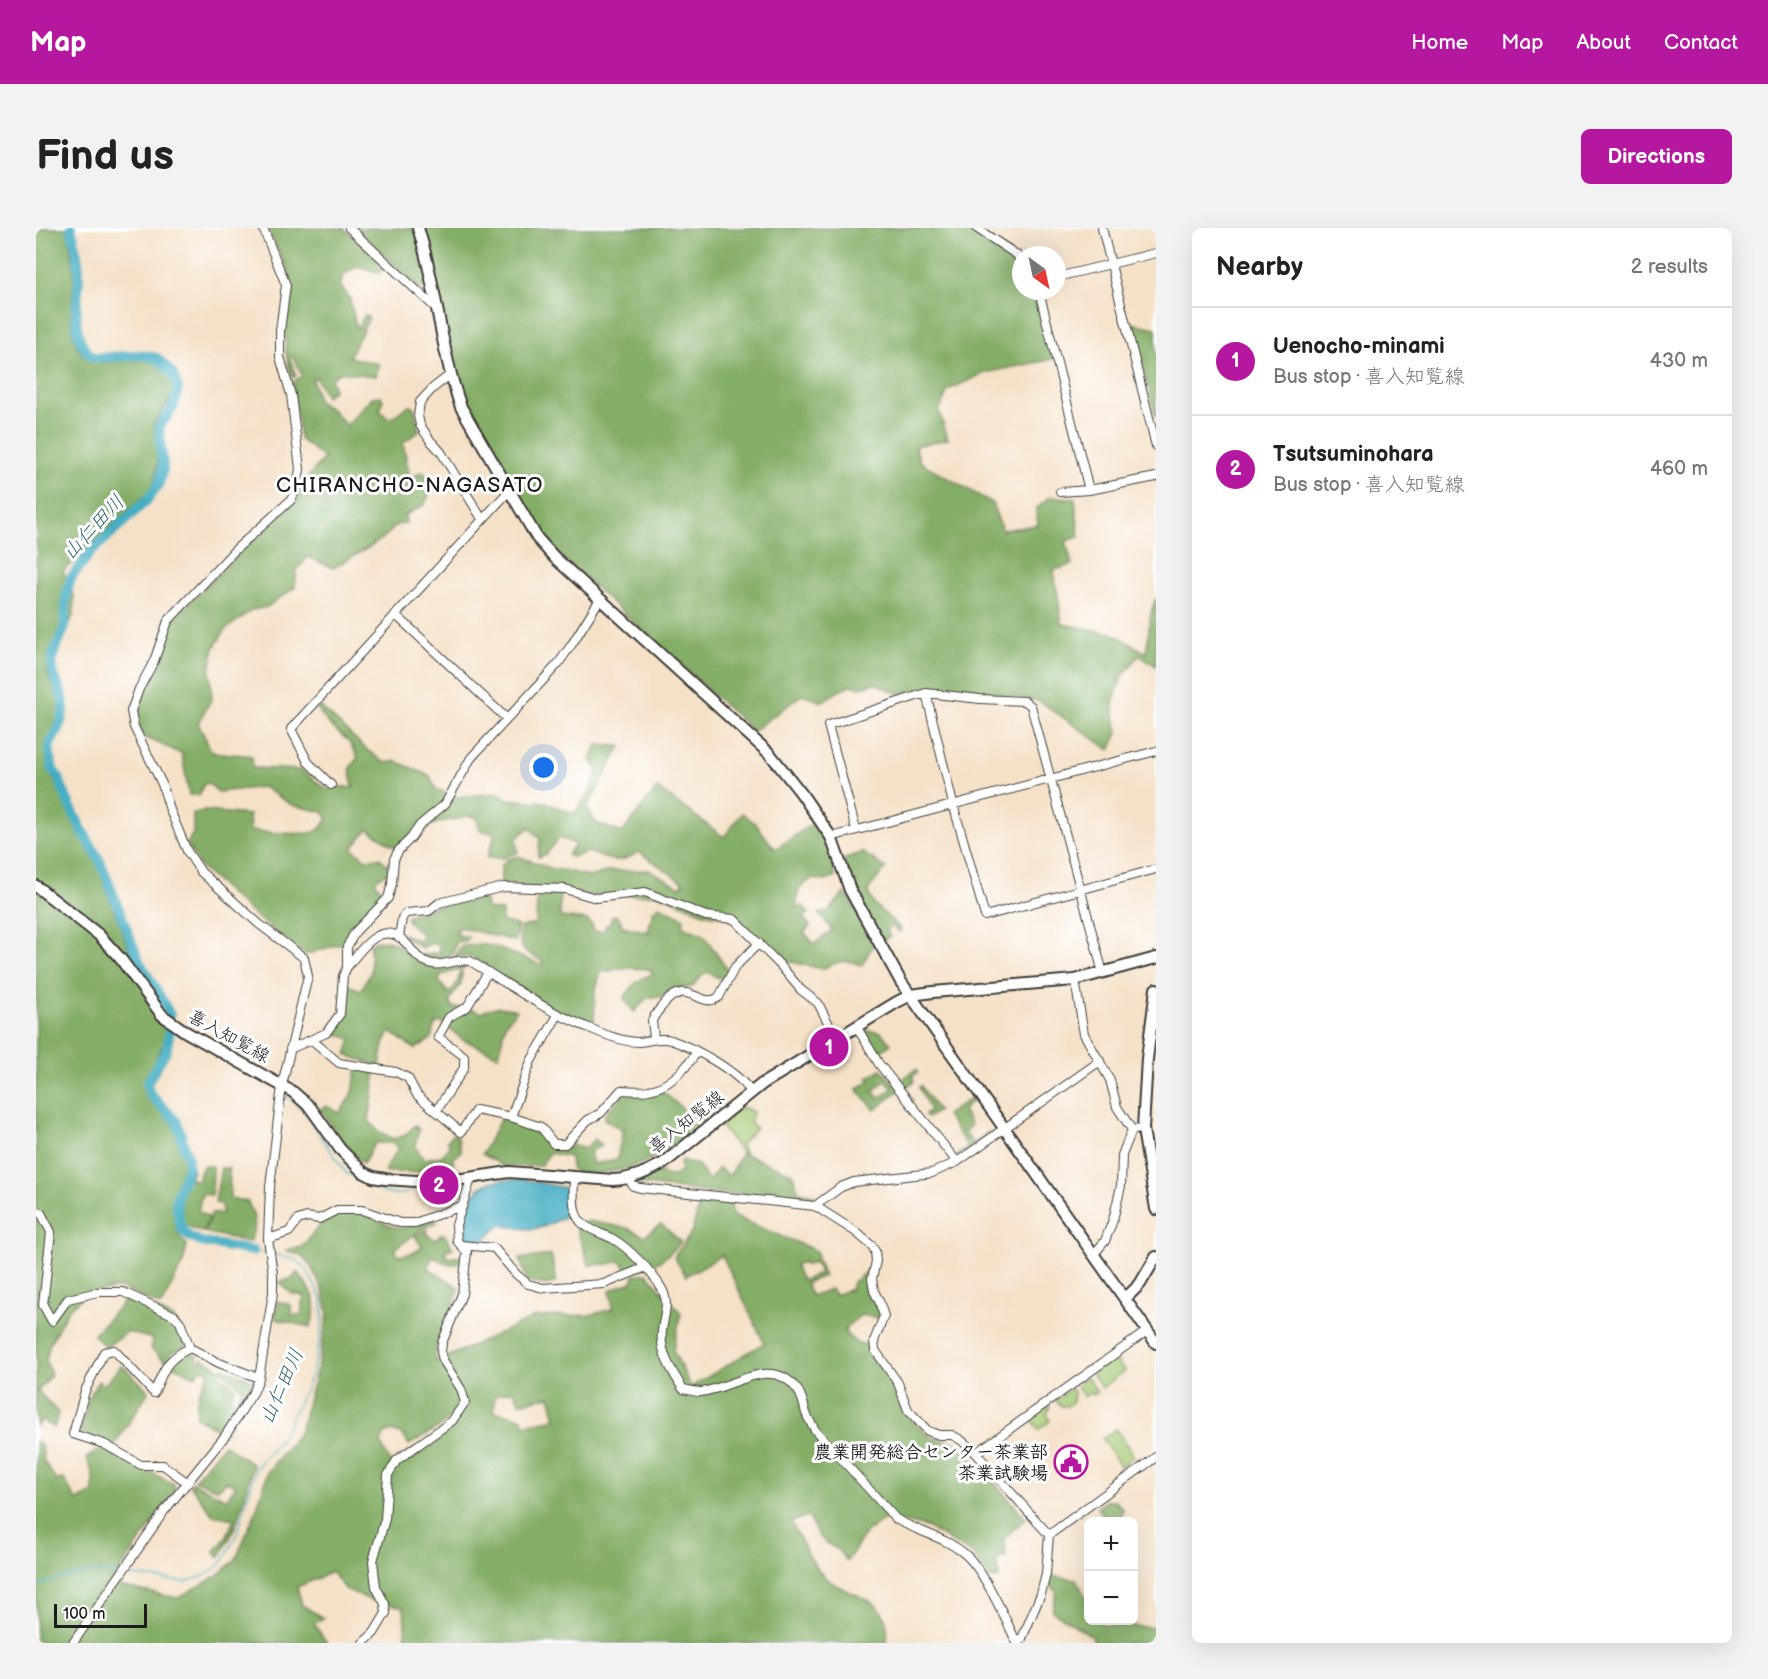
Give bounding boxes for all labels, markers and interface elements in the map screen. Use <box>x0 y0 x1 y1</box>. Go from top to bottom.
text: Map <box>30 26 86 59</box>
text: Home <box>1411 30 1468 55</box>
text: Map <box>1501 30 1543 55</box>
text: About <box>1576 30 1631 55</box>
text: Contact <box>1664 30 1738 55</box>
button: Directions <box>1581 129 1732 184</box>
text: Find us <box>36 131 174 182</box>
north arrow <box>1012 246 1066 300</box>
text: Nearby <box>1216 252 1303 283</box>
text: 2 results <box>1631 255 1708 279</box>
text: Uenocho-minami <box>1273 333 1445 360</box>
text: 1 <box>1231 349 1240 373</box>
text: 430 m <box>1650 349 1708 373</box>
text: Bus stop · 喜入知覧線 <box>1273 365 1465 389</box>
text: Tsutsuminohara <box>1273 441 1434 468</box>
text: 2 <box>1230 457 1241 481</box>
text: 460 m <box>1650 457 1708 481</box>
district label: CHIRANCHO-NAGASATO <box>276 473 544 498</box>
text: Bus stop · 喜入知覧線 <box>1273 473 1465 497</box>
water label: 山仁田川 <box>58 490 130 565</box>
your location <box>529 753 558 782</box>
street label: 喜入知覧線 <box>184 1005 273 1067</box>
pin: 1 <box>810 1024 848 1070</box>
street label: 喜入知覧線 <box>644 1086 728 1158</box>
pin: 2 <box>420 1162 458 1208</box>
water label: 山仁田川 <box>255 1345 309 1428</box>
place label: 農業開発総合センター茶業部 茶業試験場 <box>814 1442 1048 1484</box>
public building icon: 農業開発総合センター茶業部 茶業試験場 <box>1053 1444 1089 1480</box>
map controls <box>1084 1517 1138 1625</box>
button: + <box>1084 1517 1138 1571</box>
button: − <box>1084 1571 1138 1625</box>
scale bar <box>54 1601 147 1628</box>
text: 100 m <box>63 1605 106 1624</box>

